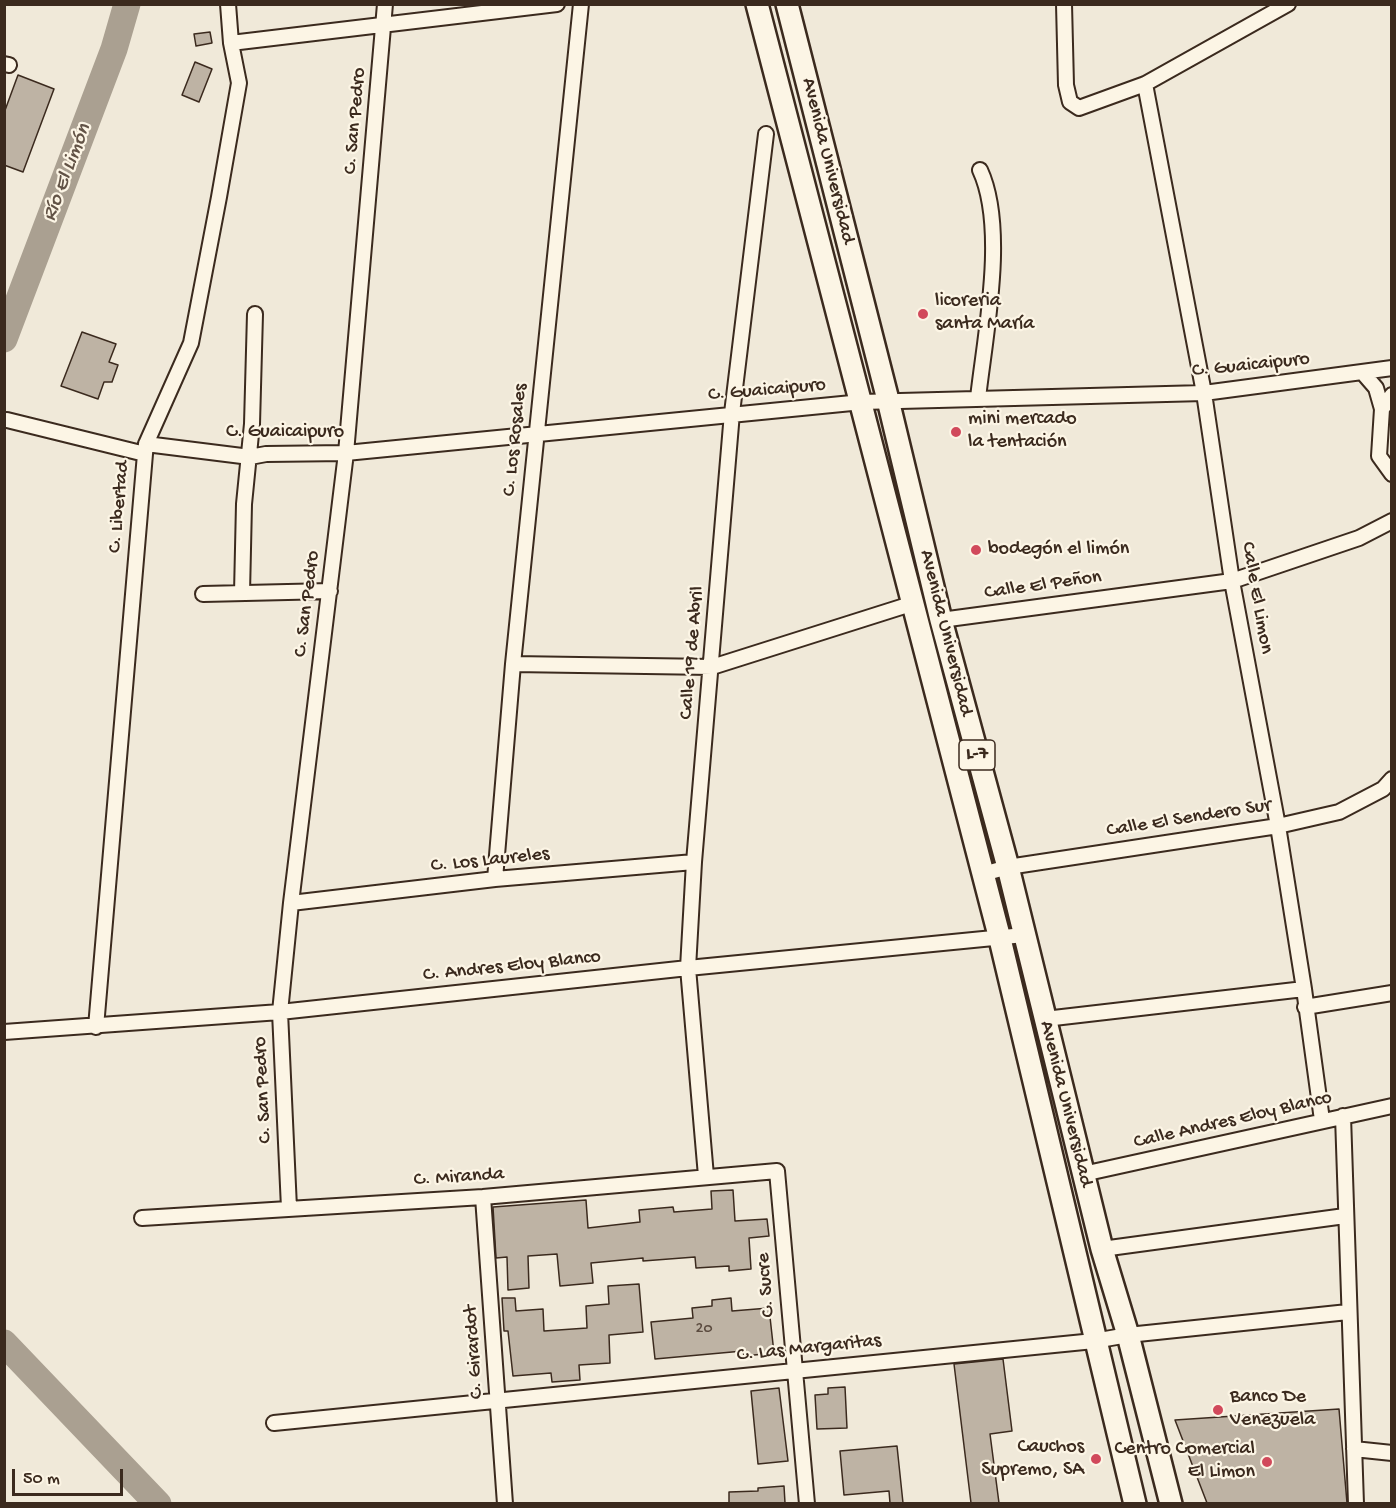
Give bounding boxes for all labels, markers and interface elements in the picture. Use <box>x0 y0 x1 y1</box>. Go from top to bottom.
street label: C. San Pedro <box>339 67 373 175</box>
street label: Avenida Universidad <box>795 76 859 246</box>
water label: Río El Limón <box>38 121 98 225</box>
place label: licoreria santa María <box>935 290 1034 337</box>
marker: licoreria santa María <box>916 307 930 321</box>
street label: C. Guaicaipuro <box>1191 348 1311 384</box>
street label: C. Guaicaipuro <box>707 374 827 408</box>
street label: C. Los Rosales <box>498 383 534 497</box>
place label: mini mercado la tentación <box>968 408 1077 455</box>
street label: C. Guaicaipuro <box>226 421 344 445</box>
marker: mini mercado la tentación <box>949 425 963 439</box>
street label: C. Libertad <box>104 460 136 554</box>
place label: bodegón el limón <box>988 538 1129 562</box>
street label: Calle El Limon <box>1234 540 1278 656</box>
marker: bodegón el limón <box>969 543 983 557</box>
street label: Avenida Universidad <box>913 548 977 718</box>
street label: C. San Pedro <box>290 549 326 659</box>
street label: Calle El Peñon <box>983 566 1103 606</box>
street label: Calle 19 de Abril <box>675 585 711 721</box>
road number: L-7 <box>959 740 995 770</box>
street label: Calle El Sendero Sur <box>1105 794 1273 844</box>
street label: C. Los Laureles <box>430 843 550 879</box>
street label: C. Andres Eloy Blanco <box>422 946 602 988</box>
street label: Avenida Universidad <box>1033 1019 1097 1189</box>
street label: C. San Pedro <box>249 1036 279 1144</box>
street label: Calle Andres Eloy Blanco <box>1132 1087 1334 1155</box>
street label: C. Miranda <box>413 1163 505 1193</box>
street label: C. Sucre <box>752 1252 782 1318</box>
street label: C. Girardot <box>460 1304 490 1400</box>
house number: 20 <box>696 1320 712 1340</box>
street label: C. Las Margaritas <box>736 1329 882 1369</box>
place label: Banco De Venezuela <box>1230 1386 1315 1433</box>
marker: Banco De Venezuela <box>1211 1403 1225 1417</box>
place label: Cauchos Supremo, SA <box>981 1436 1084 1483</box>
place label: Centro Comercial El Limon <box>1115 1438 1255 1485</box>
marker: Cauchos Supremo, SA <box>1089 1452 1103 1466</box>
marker: Centro Comercial El Limon <box>1260 1455 1274 1469</box>
scale bar <box>15 1457 126 1495</box>
text: 50 m <box>23 1469 60 1490</box>

